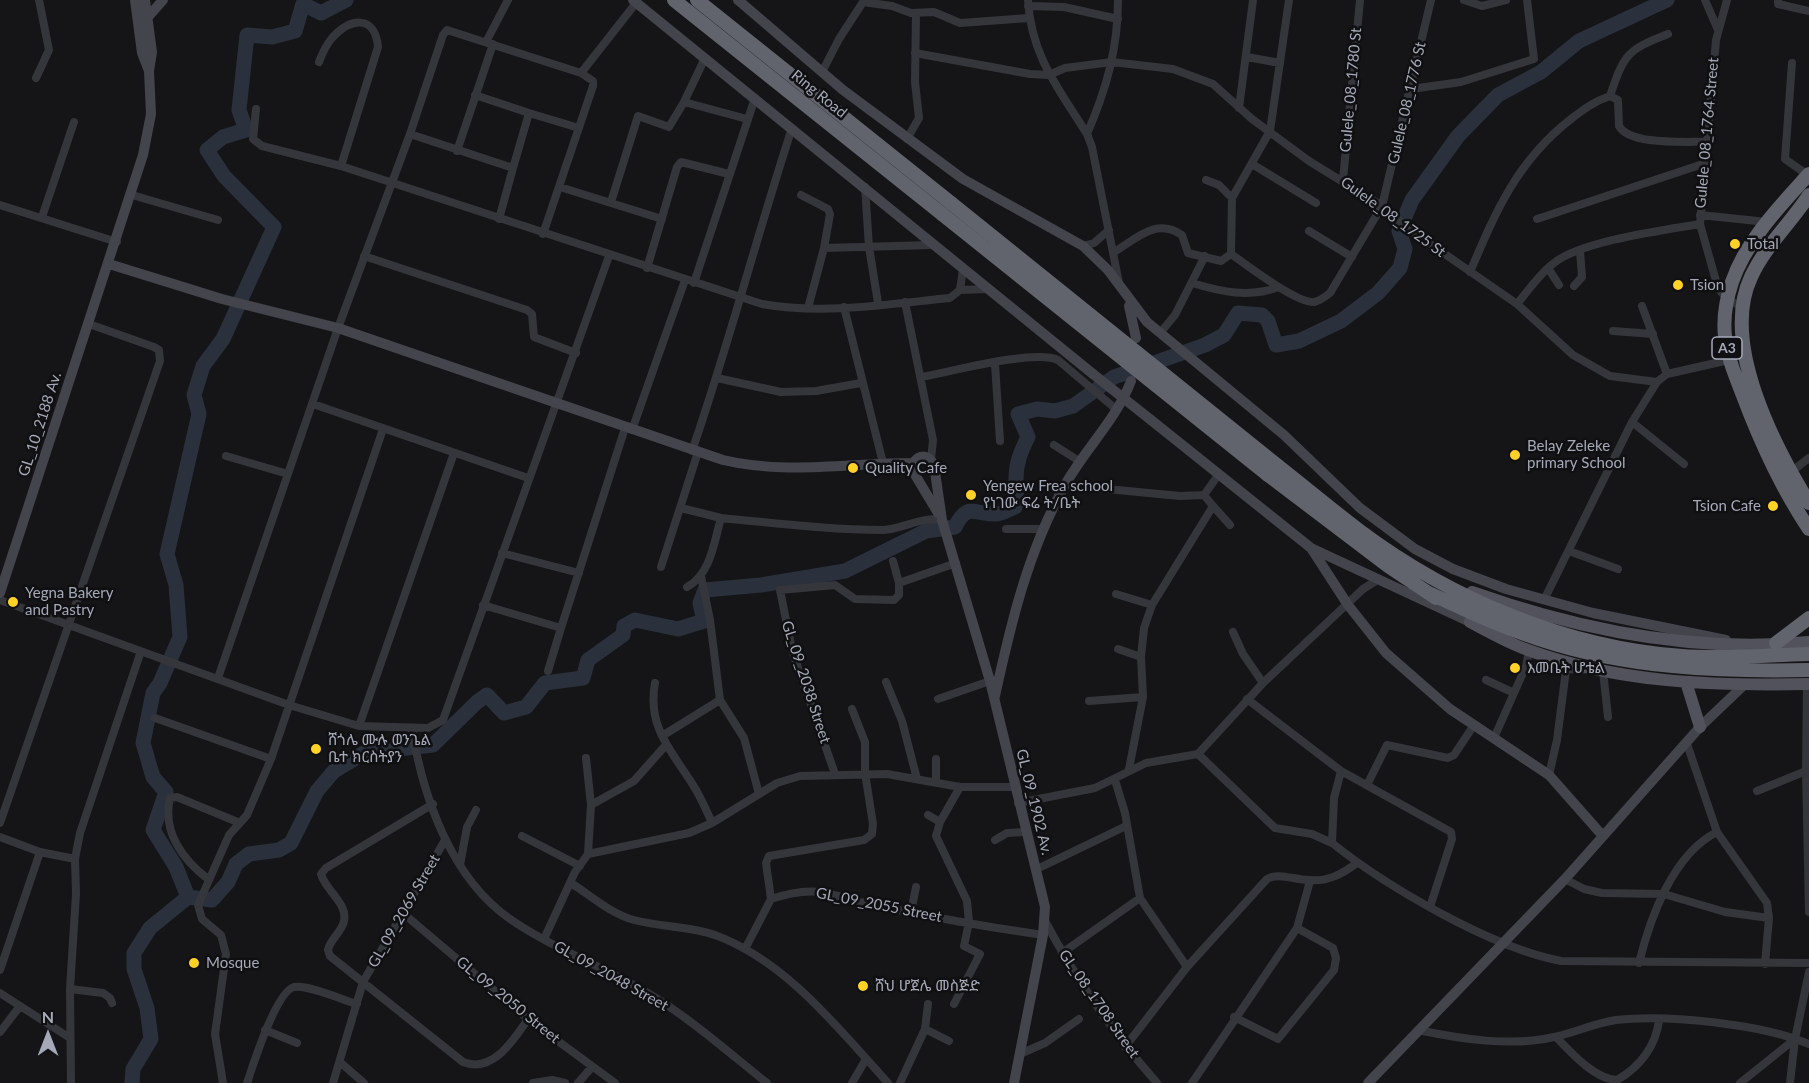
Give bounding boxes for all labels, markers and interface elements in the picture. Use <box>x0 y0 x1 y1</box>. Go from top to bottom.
street label: Gulele_08_1780 St <box>1337 27 1365 153</box>
street label: Gulele_08_1776 St <box>1384 40 1430 166</box>
street label: Gulele_08_1764 Street <box>1691 57 1723 209</box>
street label: Ring Road <box>788 66 850 122</box>
street label: Gulele_08_1725 St <box>1337 173 1449 261</box>
place label: Total <box>1747 235 1779 253</box>
marker: Total <box>1728 237 1742 251</box>
place label: Tsion <box>1690 276 1724 294</box>
marker: Tsion <box>1671 278 1685 292</box>
road number: A3 <box>1712 337 1742 359</box>
street label: GL_10_2188 Av. <box>15 369 65 479</box>
place label: Belay Zeleke primary School <box>1527 437 1625 472</box>
marker: Belay Zeleke primary School <box>1508 448 1522 462</box>
place label: Quality Cafe <box>865 459 947 477</box>
marker: Quality Cafe <box>846 461 860 475</box>
place label: Yengew Frea school የነገው ፍሬ ት/ቤት <box>983 477 1113 512</box>
marker: Yengew Frea school የነገው ፍሬ ት/ቤት <box>964 488 978 502</box>
place label: Tsion Cafe <box>1693 497 1761 515</box>
marker: Tsion Cafe <box>1766 499 1780 513</box>
place label: Yegna Bakery and Pastry <box>25 584 113 619</box>
marker: Yegna Bakery and Pastry <box>6 595 20 609</box>
street label: GL_09_2038 Street <box>778 618 834 746</box>
place label: እመቤት ሆቴል <box>1527 659 1605 677</box>
marker: እመቤት ሆቴል <box>1508 661 1522 675</box>
place label: ሸጎሌ ሙሉ ወንጌል ቤተ ክርስትያን <box>328 731 431 766</box>
marker: ሸጎሌ ሙሉ ወንጌል ቤተ ክርስትያን <box>309 742 323 756</box>
street label: GL_09_1902 Av. <box>1012 747 1056 857</box>
street label: GL_09_2069 Street <box>364 851 444 971</box>
street label: GL_09_2055 Street <box>814 884 944 926</box>
street label: GL_09_2048 Street <box>551 937 671 1015</box>
street label: GL_08_1708 Street <box>1055 946 1143 1062</box>
street label: GL_09_2050 Street <box>453 953 563 1047</box>
place label: Mosque <box>206 954 259 972</box>
marker: Mosque <box>187 956 201 970</box>
place label: ሸህ ሆጀሌ መስጅድ <box>875 977 980 995</box>
marker: ሸህ ሆጀሌ መስጅድ <box>856 979 870 993</box>
north arrow <box>18 1005 78 1065</box>
text: N <box>42 1007 54 1026</box>

